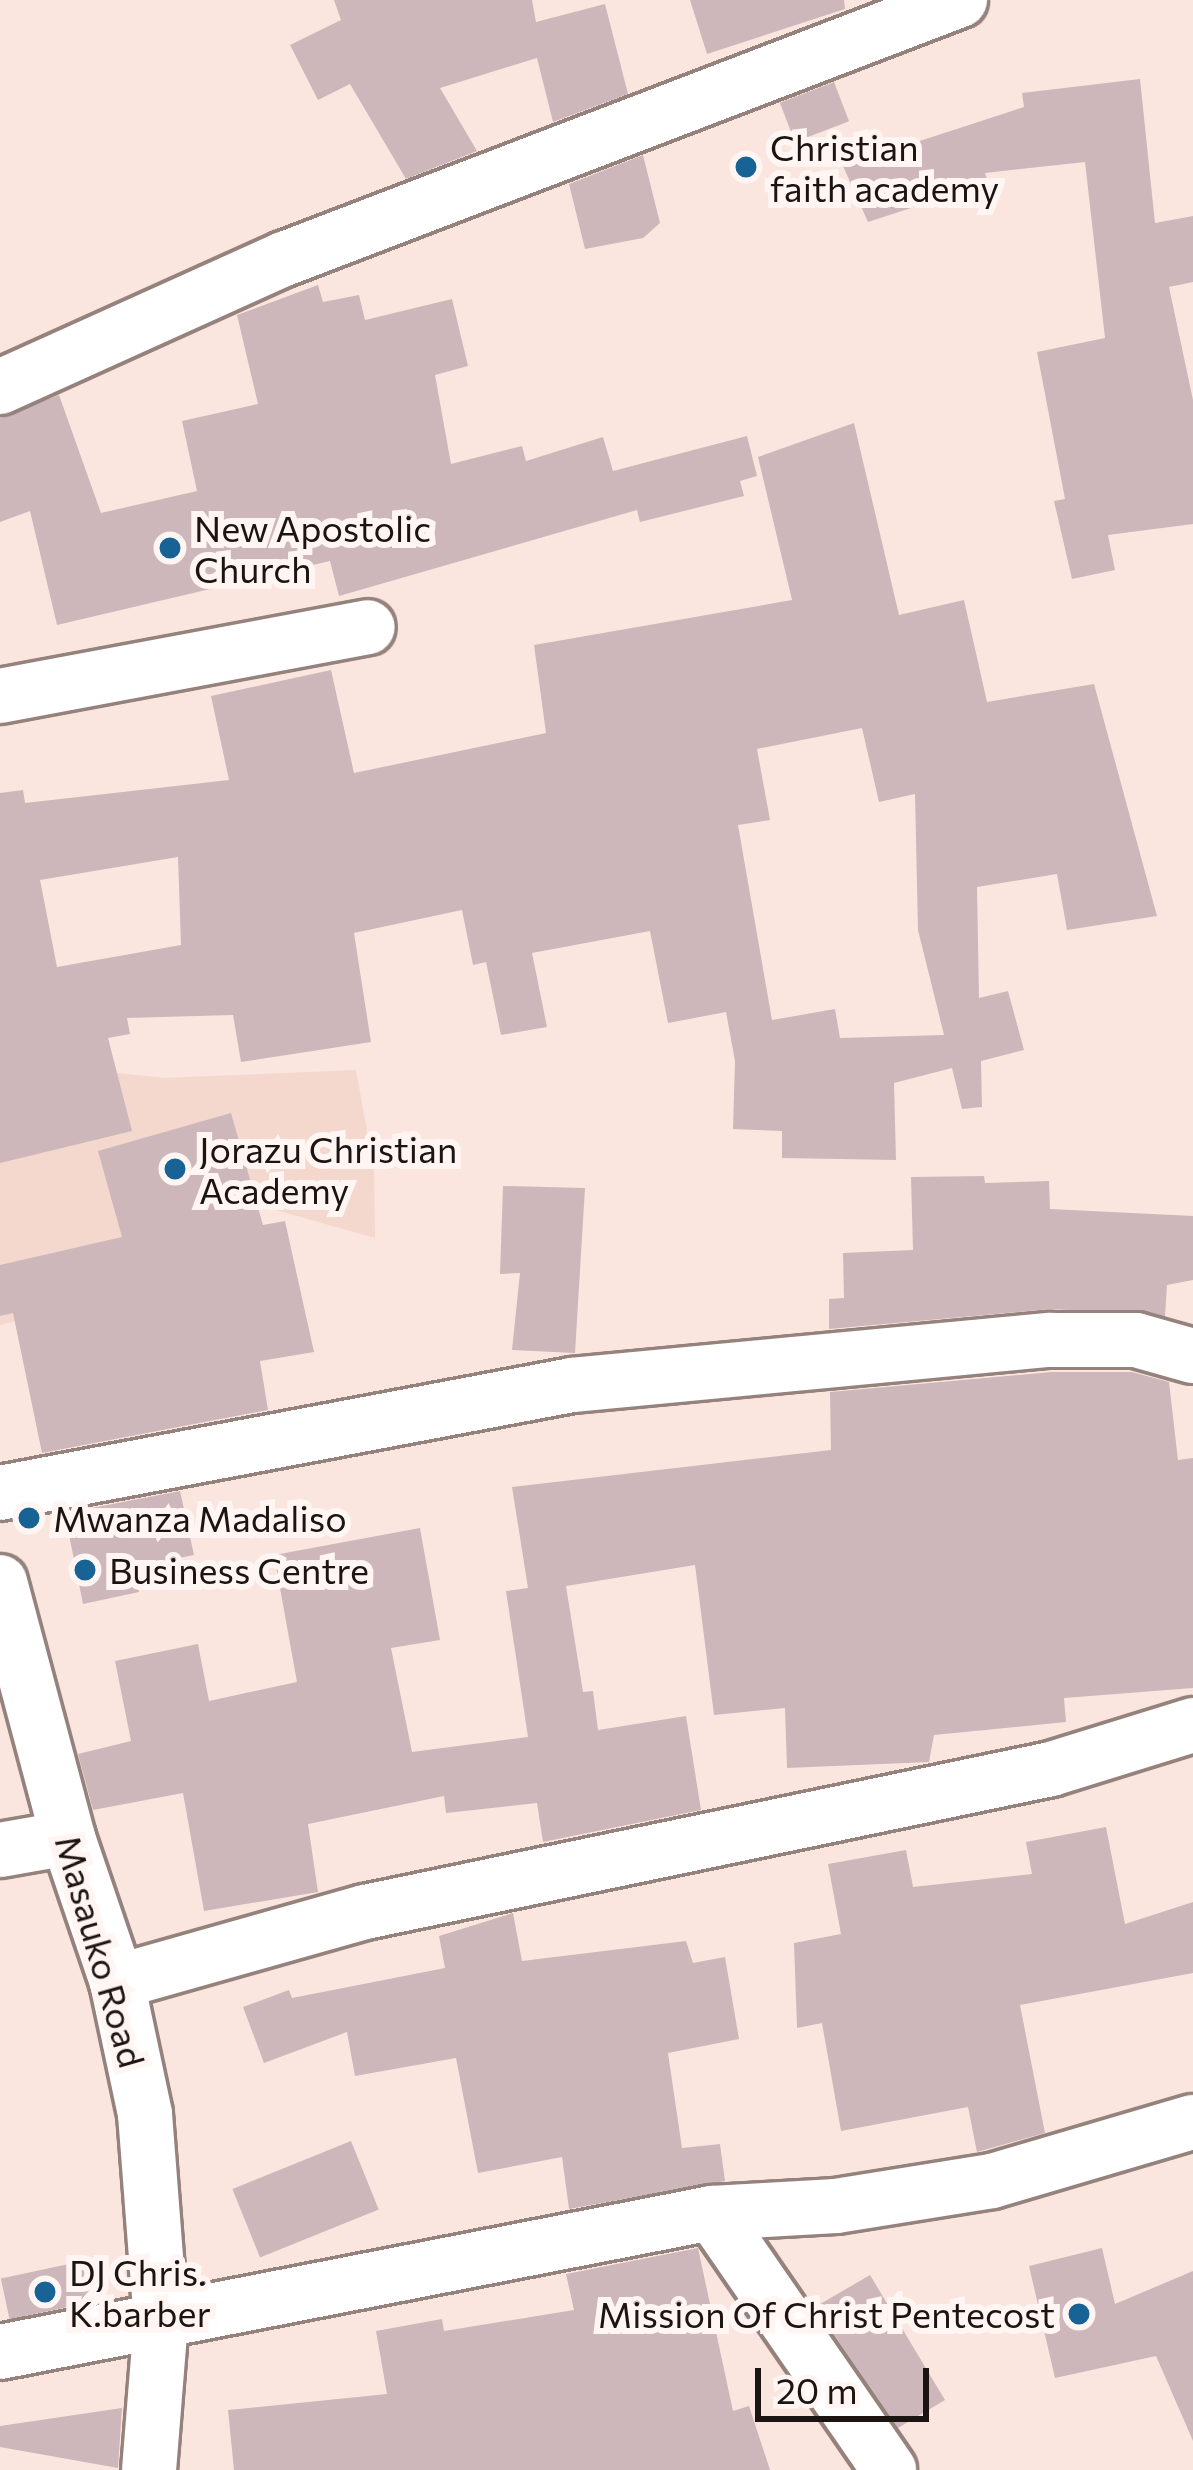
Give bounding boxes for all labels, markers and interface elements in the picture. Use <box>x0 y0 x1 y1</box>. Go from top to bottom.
place label: Christian faith academy <box>770 124 999 209</box>
marker: Christian faith academy <box>733 154 759 180</box>
place label: New Apostolic Church <box>194 505 431 590</box>
marker: New Apostolic Church <box>157 535 183 561</box>
place label: Jorazu Christian Academy <box>199 1126 457 1211</box>
marker: Jorazu Christian Academy <box>162 1156 188 1182</box>
place label: Mwanza Madaliso <box>53 1496 347 1540</box>
marker: Mwanza Madaliso <box>16 1505 42 1531</box>
place label: Business Centre <box>109 1548 369 1592</box>
marker: Business Centre <box>72 1557 98 1583</box>
street label: Masauko Road <box>47 1830 155 2072</box>
place label: DJ Chris. K.barber <box>69 2249 211 2334</box>
marker: DJ Chris. K.barber <box>32 2279 58 2305</box>
place label: Mission Of Christ Pentecost <box>598 2292 1055 2336</box>
marker: Mission Of Christ Pentecost <box>1066 2301 1092 2327</box>
scale bar <box>761 2344 935 2418</box>
text: 20 m <box>776 2367 858 2411</box>

